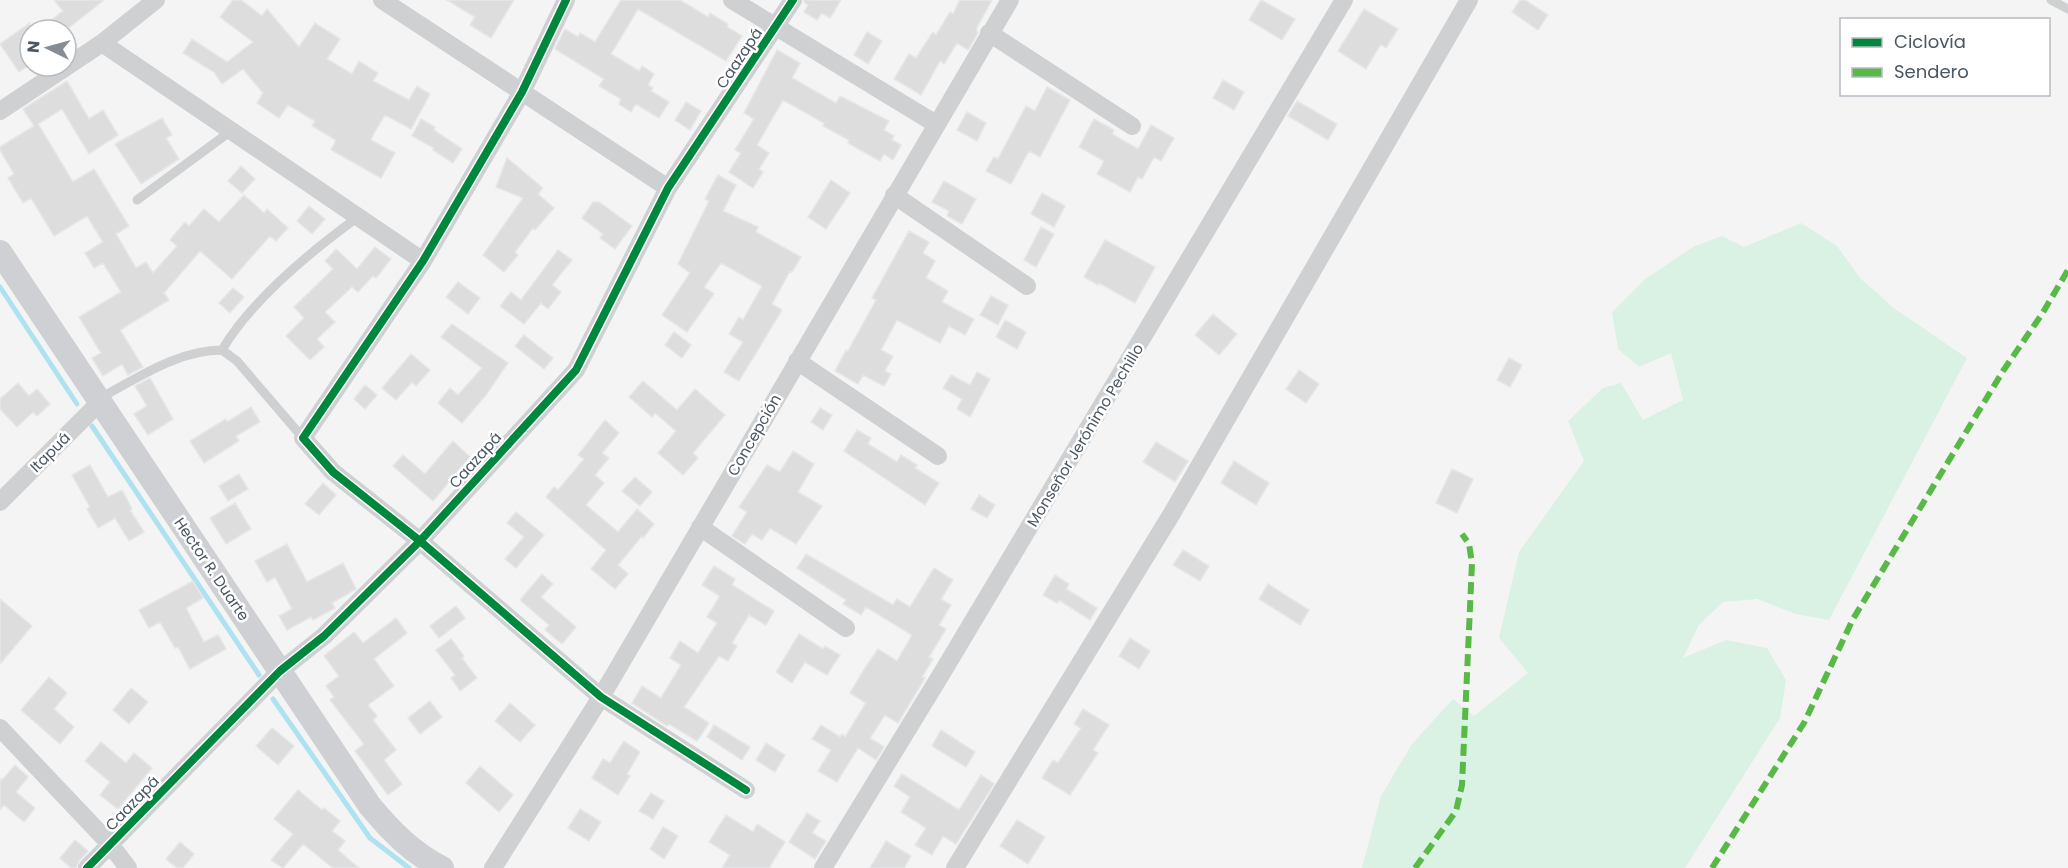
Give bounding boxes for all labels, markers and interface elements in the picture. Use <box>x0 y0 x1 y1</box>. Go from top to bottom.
north arrow <box>18 18 78 78</box>
legend <box>1840 18 2050 96</box>
street label: Caazapá <box>711 23 767 93</box>
text: Ciclovía <box>1894 29 1966 54</box>
text: N <box>22 40 46 54</box>
text: Sendero <box>1894 59 1969 84</box>
street label: Monseñor Jerónimo Pechillo <box>1022 340 1148 530</box>
street label: Concepción <box>722 390 786 480</box>
street label: Itapuá <box>25 427 75 477</box>
street label: Caazapá <box>444 427 506 493</box>
street label: Hector R. Duarte <box>170 513 254 625</box>
street label: Caazapá <box>100 771 164 835</box>

